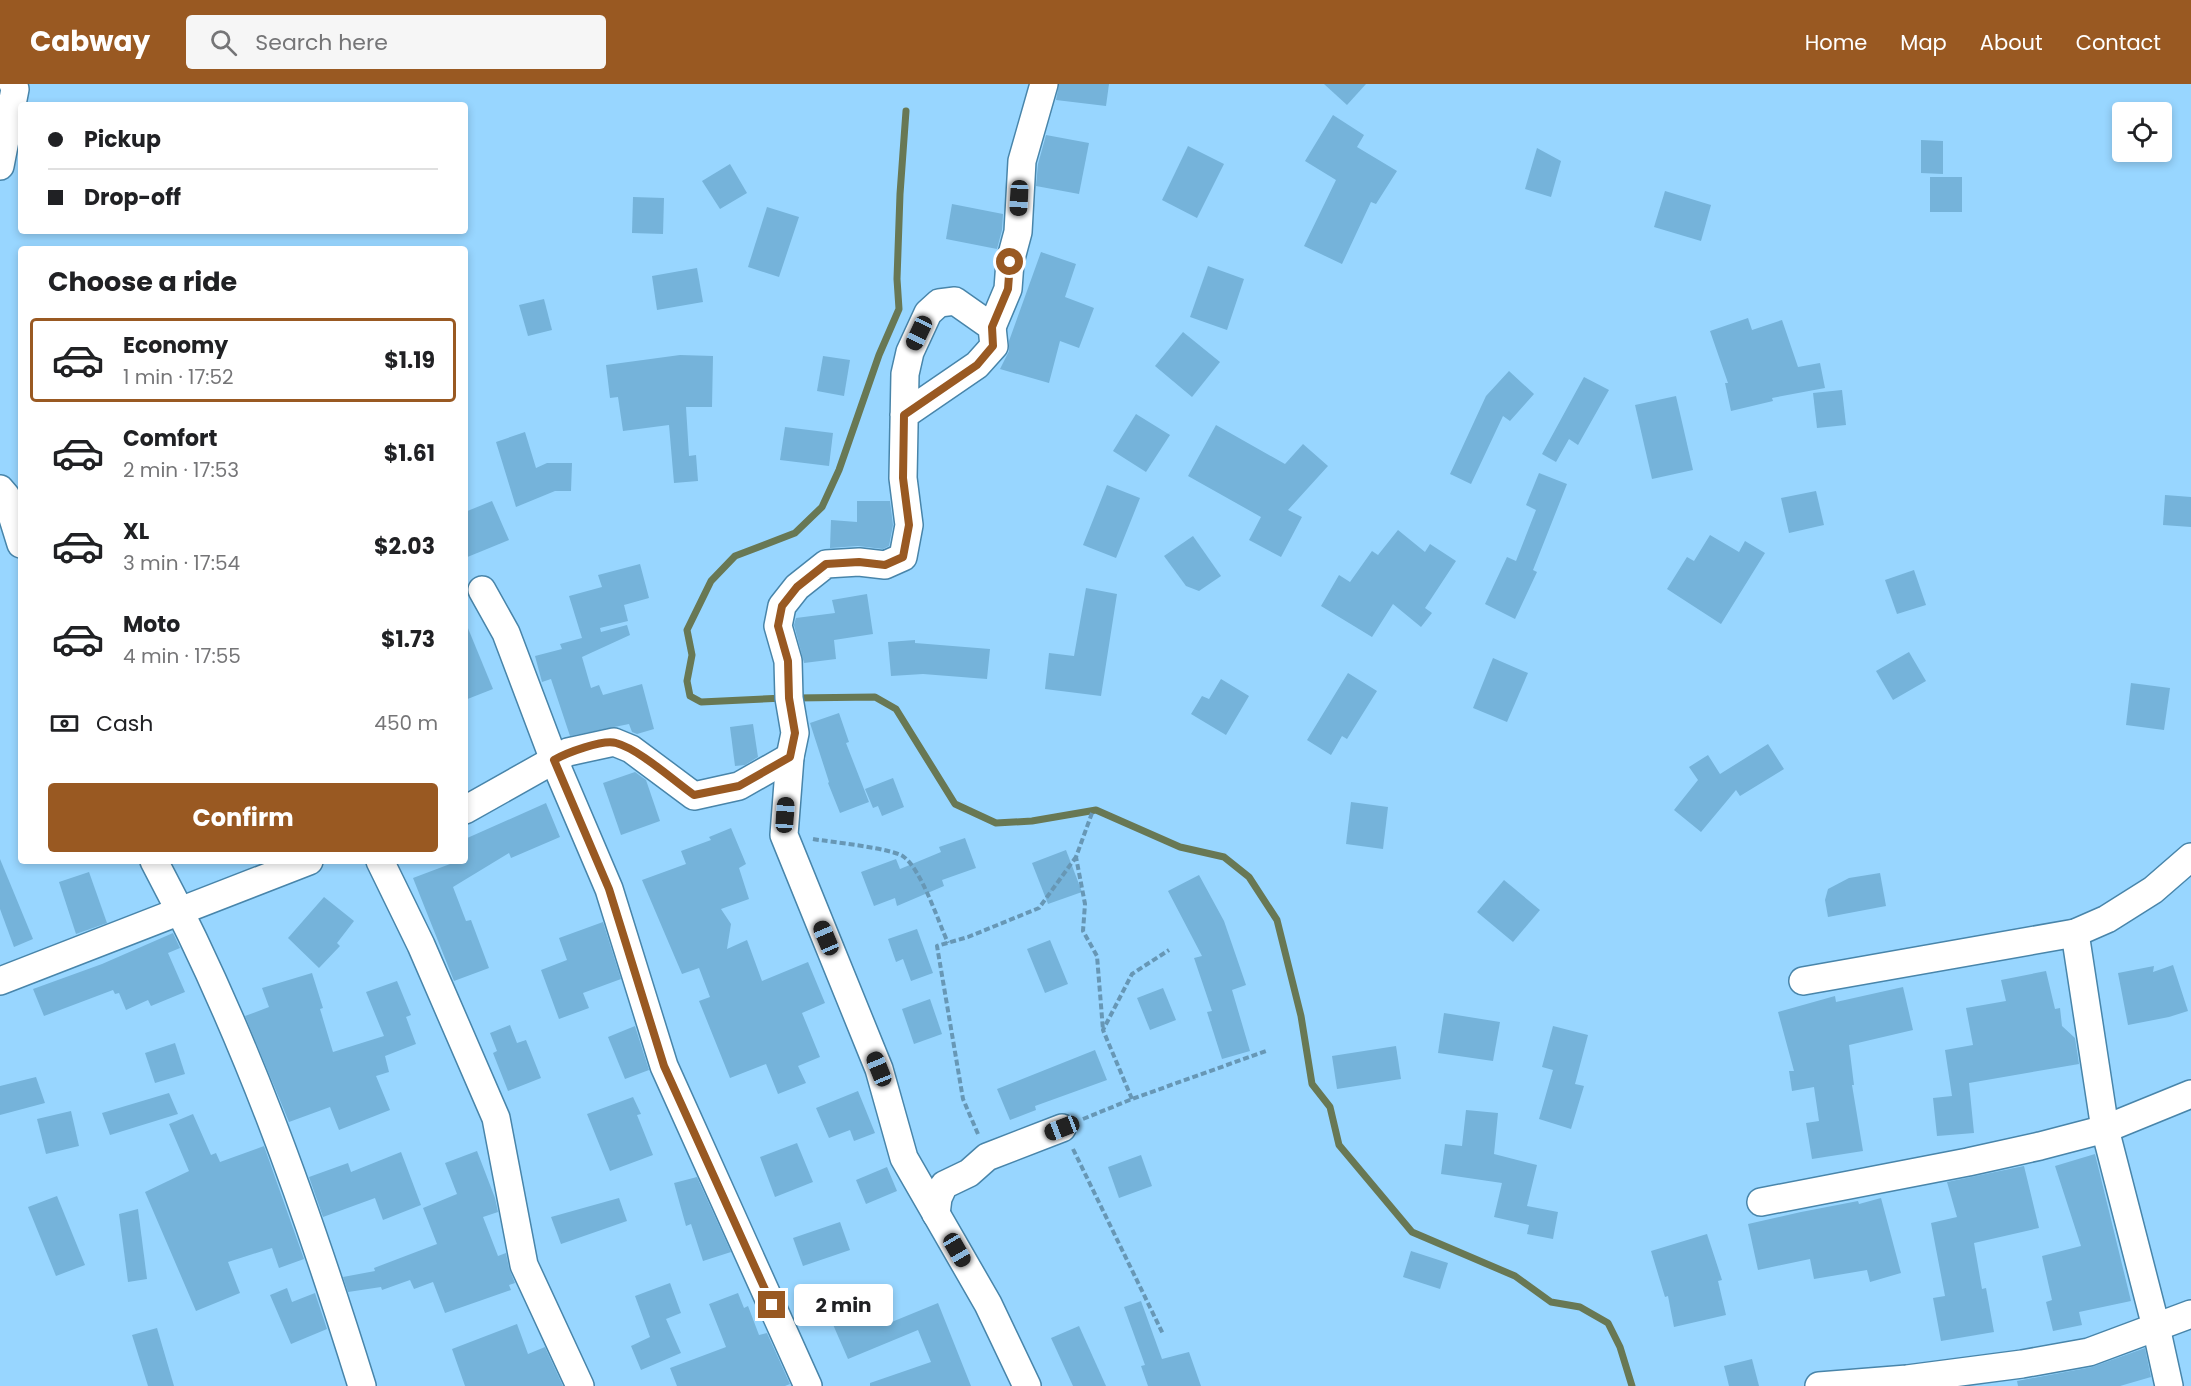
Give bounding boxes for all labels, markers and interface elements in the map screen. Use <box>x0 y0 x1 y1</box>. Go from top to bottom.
search box <box>186 15 606 69</box>
text: Cabway <box>30 22 150 61</box>
icon: search <box>207 26 240 59</box>
text: Search here <box>255 27 388 58</box>
text: Home <box>1805 28 1867 57</box>
text: Map <box>1900 28 1947 57</box>
text: About <box>1980 28 2043 57</box>
text: Contact <box>2076 28 2161 57</box>
map controls <box>2112 102 2172 162</box>
button: locate <box>2112 102 2172 162</box>
text: Pickup <box>84 124 161 155</box>
car <box>1009 180 1029 216</box>
text: Drop-off <box>84 182 181 213</box>
route start <box>996 248 1023 275</box>
text: Choose a ride <box>48 263 237 300</box>
car <box>903 313 935 353</box>
text: Economy <box>123 330 228 361</box>
icon: car <box>51 333 105 387</box>
text: $1.19 <box>384 345 435 376</box>
text: 1 min · 17:52 <box>123 363 234 391</box>
text: Comfort <box>123 423 217 454</box>
icon: car <box>51 426 105 480</box>
text: $1.61 <box>384 438 435 469</box>
text: 2 min · 17:53 <box>123 456 239 484</box>
text: XL <box>123 516 149 547</box>
icon: car <box>51 519 105 573</box>
text: $2.03 <box>374 531 435 562</box>
text: 3 min · 17:54 <box>123 549 240 577</box>
text: Moto <box>123 609 180 640</box>
icon: car <box>51 612 105 666</box>
text: $1.73 <box>381 624 435 655</box>
text: 4 min · 17:55 <box>123 642 241 670</box>
icon: cash <box>48 707 81 740</box>
text: Cash <box>96 708 153 739</box>
text: 450 m <box>374 709 438 737</box>
button: Confirm <box>48 783 438 852</box>
car <box>775 796 795 834</box>
car <box>811 918 841 958</box>
car <box>864 1049 894 1089</box>
car <box>1042 1113 1082 1143</box>
car <box>940 1230 974 1270</box>
callout: 2 min <box>793 1284 892 1326</box>
route end <box>758 1291 785 1318</box>
text: 2 min <box>815 1291 872 1319</box>

